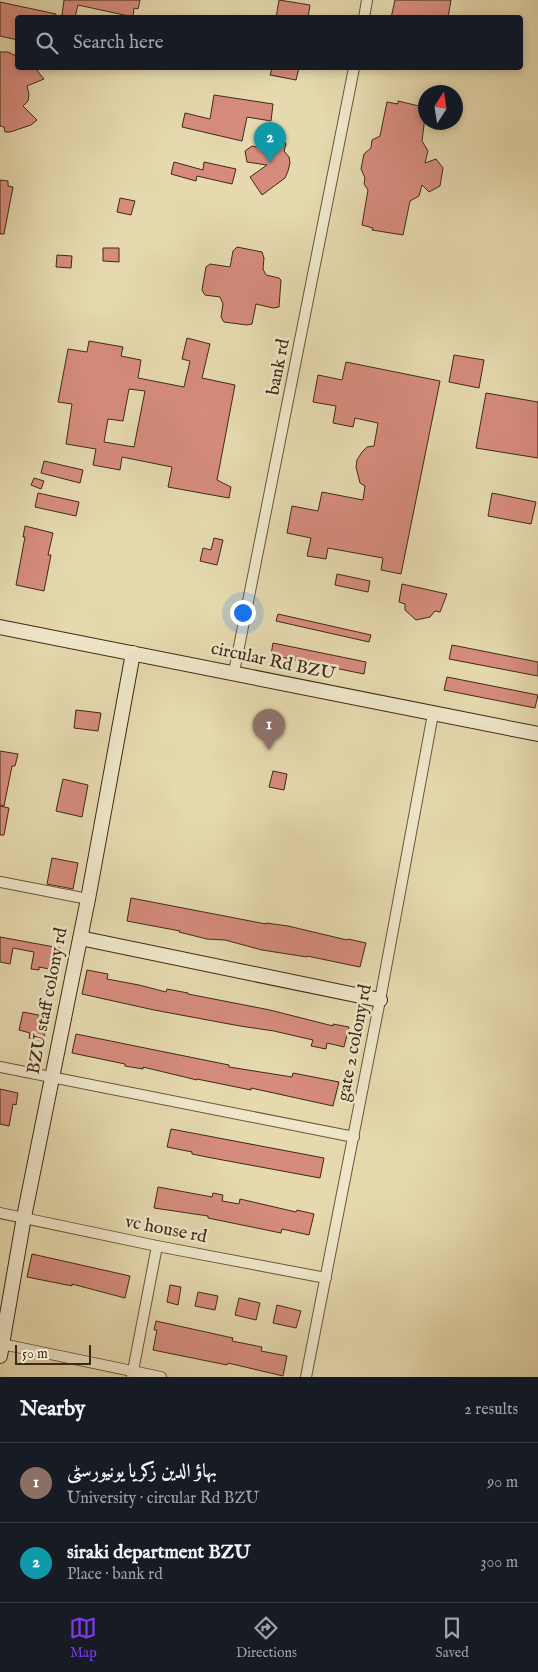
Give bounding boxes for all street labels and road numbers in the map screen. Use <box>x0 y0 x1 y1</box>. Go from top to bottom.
street label: bank rd <box>262 337 296 397</box>
street label: circular Rd BZU <box>209 638 338 687</box>
street label: BZU staff colony rd <box>23 925 74 1076</box>
street label: gate 2 colony rd <box>332 982 378 1103</box>
street label: vc house rd <box>123 1211 209 1249</box>

